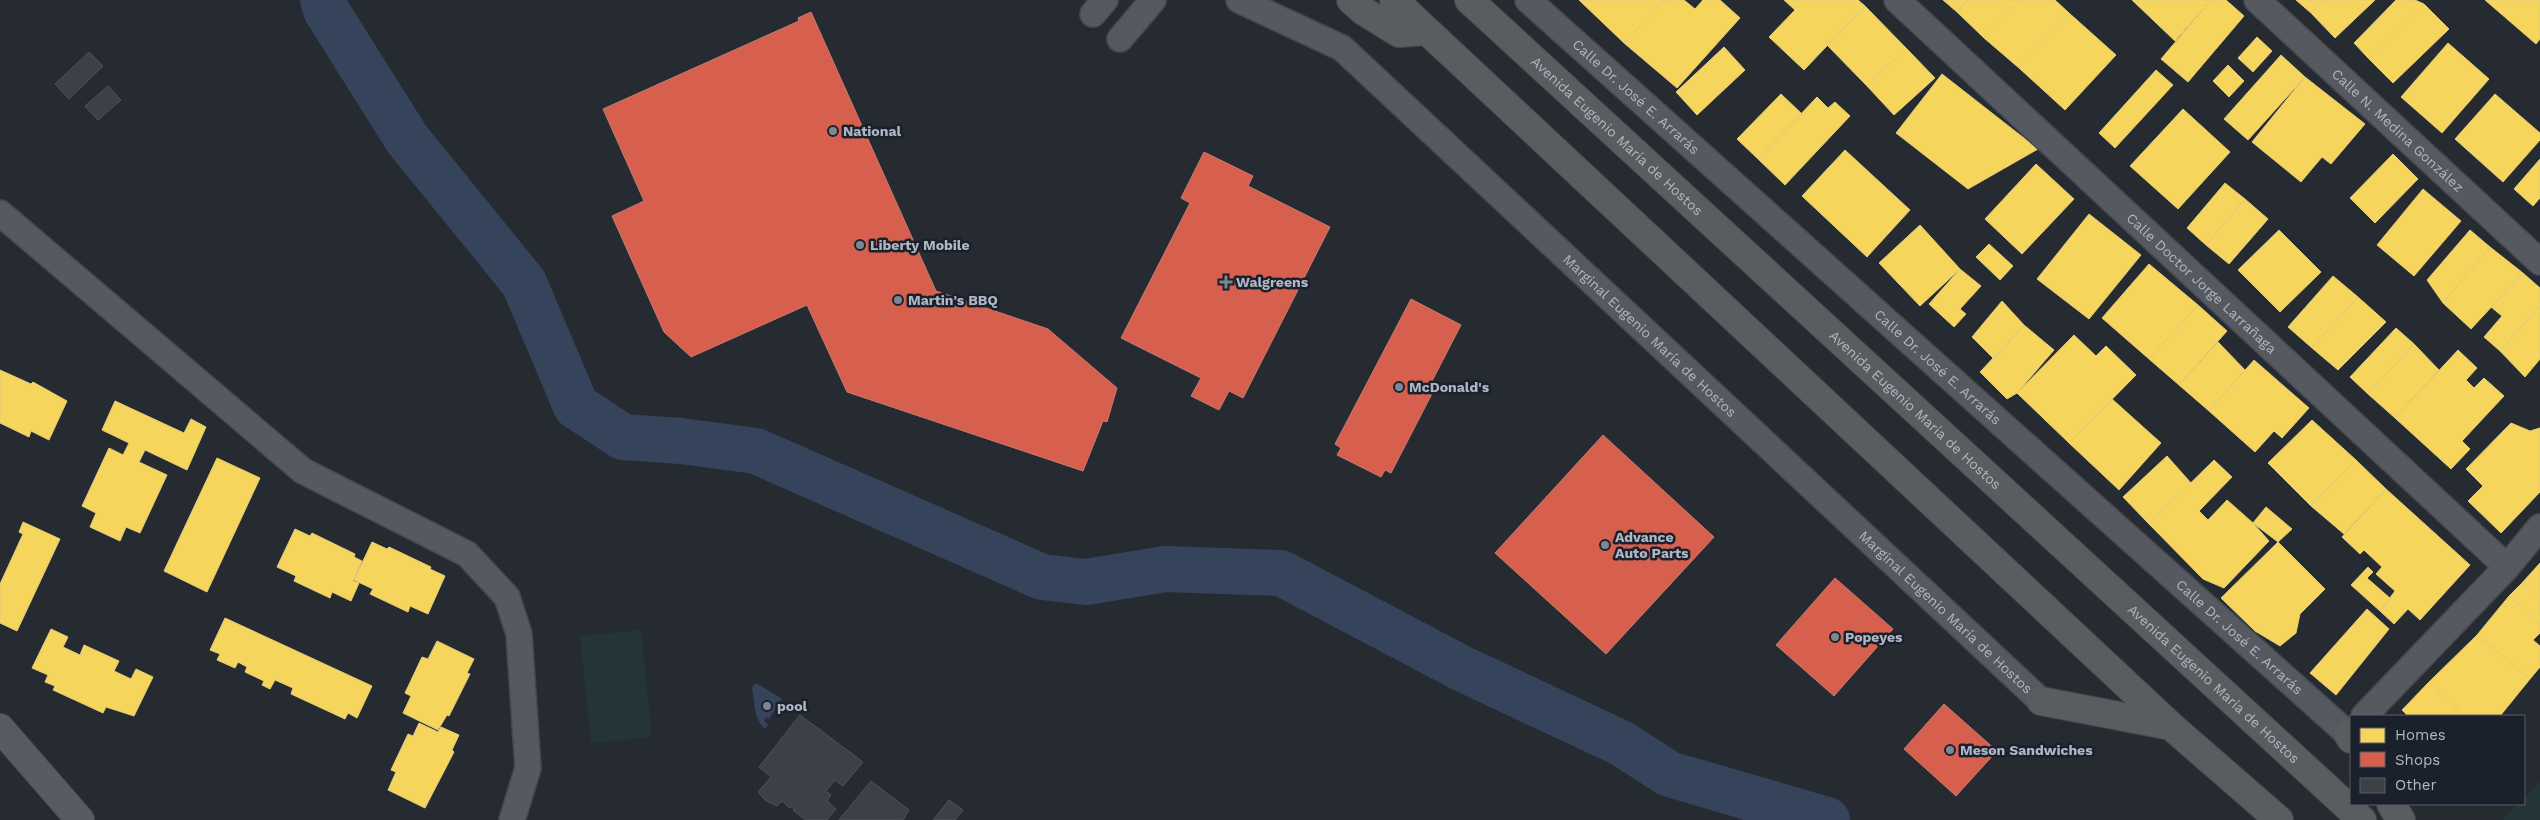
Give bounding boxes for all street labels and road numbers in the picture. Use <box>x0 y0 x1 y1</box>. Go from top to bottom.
street label: Calle Dr. José E. Arrarás <box>1569 36 1703 158</box>
street label: Avenida Eugenio María de Hostos <box>1528 53 1706 219</box>
street label: Calle N. Medina González <box>2329 66 2467 195</box>
street label: Calle Doctor Jorge Larrañaga <box>2123 210 2280 357</box>
street label: Marginal Eugenio María de Hostos <box>1560 251 1740 420</box>
street label: Calle Dr. José E. Arrarás <box>1871 306 2004 428</box>
street label: Avenida Eugenio María de Hostos <box>1826 327 2004 493</box>
street label: Marginal Eugenio María de Hostos <box>1856 527 2036 697</box>
street label: Calle Dr. José E. Arrarás <box>2173 576 2306 698</box>
street label: Avenida Eugenio María de Hostos <box>2125 601 2303 767</box>

